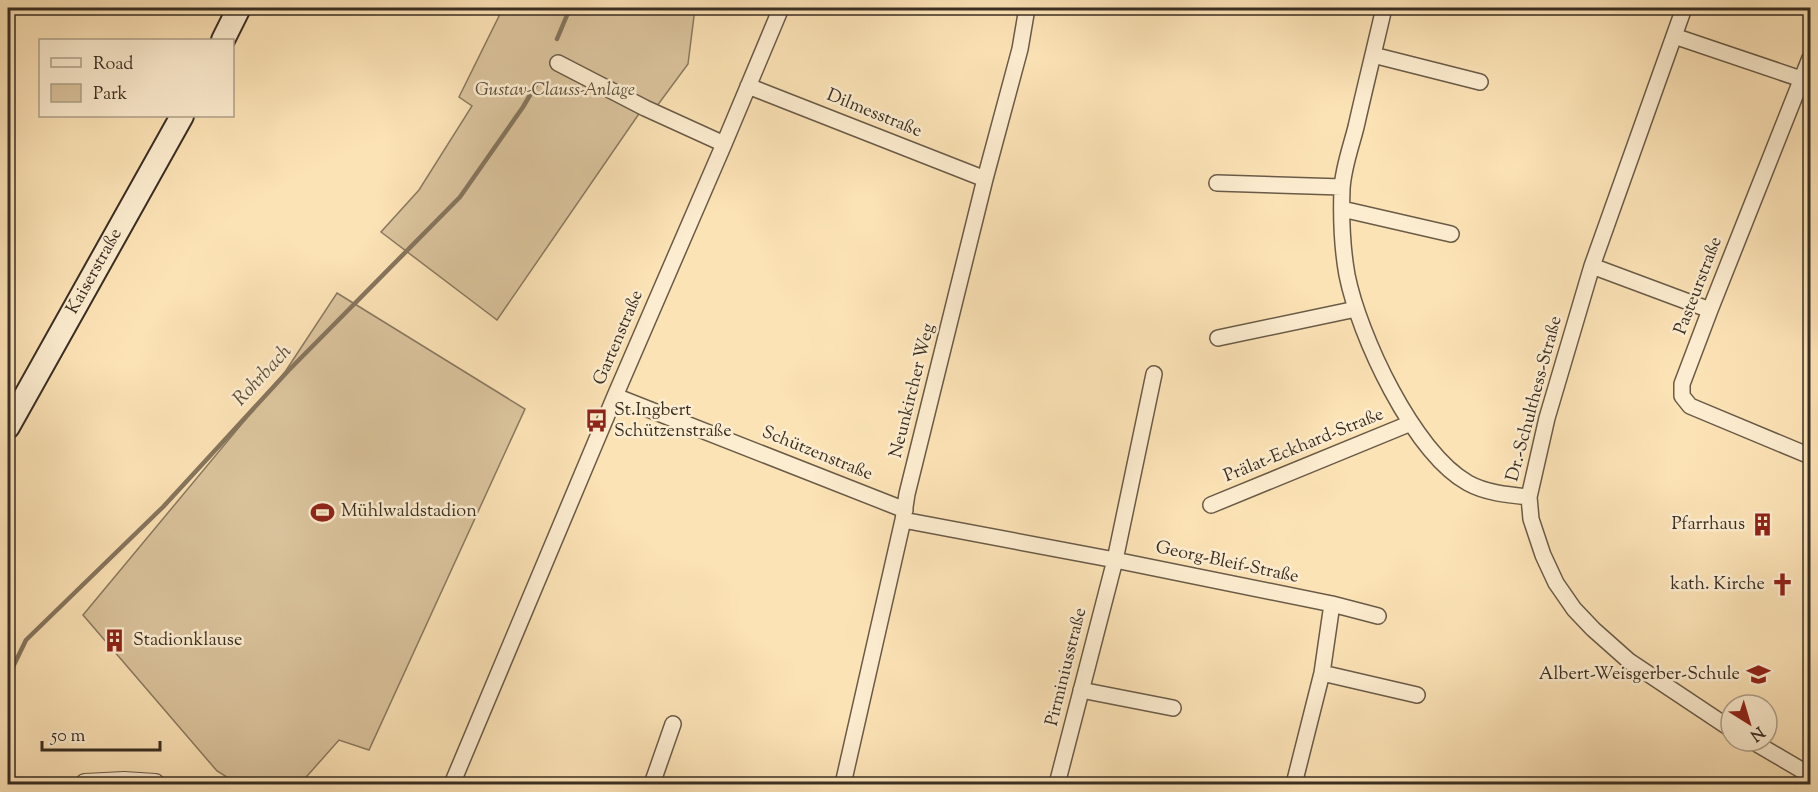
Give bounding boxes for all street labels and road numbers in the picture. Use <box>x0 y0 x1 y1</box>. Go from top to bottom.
street label: Dilmesstraße <box>822 83 926 145</box>
street label: Kaiserstraße <box>60 224 129 319</box>
street label: Pasteurstraße <box>1668 233 1730 339</box>
street label: Gartenstraße <box>587 286 651 390</box>
street label: Dr.-Schulthess-Straße <box>1500 313 1570 485</box>
street label: Neunkircher Weg <box>884 321 942 461</box>
street label: Prälat-Eckhard-Straße <box>1220 402 1388 490</box>
street label: Schützenstraße <box>758 420 876 488</box>
street label: Georg-Bleif-Straße <box>1153 535 1301 591</box>
street label: Pirminiusstraße <box>1040 605 1094 729</box>

